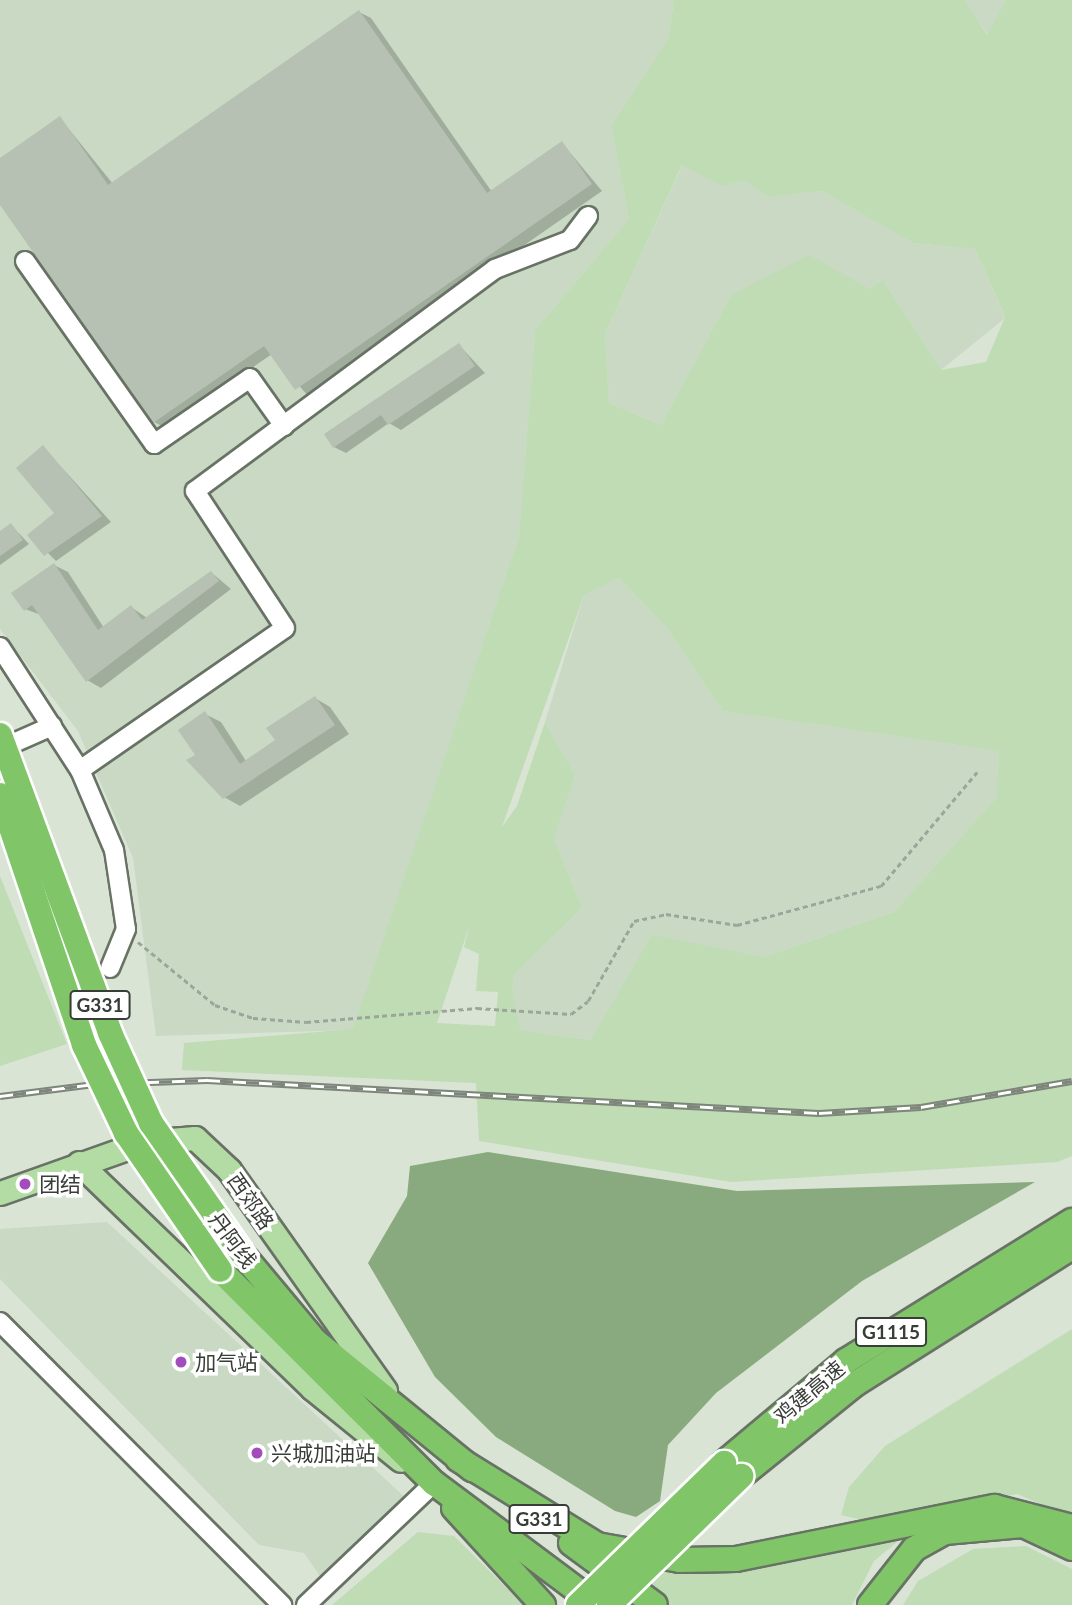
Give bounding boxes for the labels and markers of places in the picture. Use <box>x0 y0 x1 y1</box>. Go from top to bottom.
place label: 团结 <box>39 1171 81 1197</box>
marker: 团结 <box>17 1176 33 1192</box>
place label: 加气站 <box>195 1349 258 1375</box>
marker: 加气站 <box>173 1354 189 1370</box>
place label: 兴城加油站 <box>271 1440 376 1466</box>
marker: 兴城加油站 <box>249 1445 265 1461</box>

